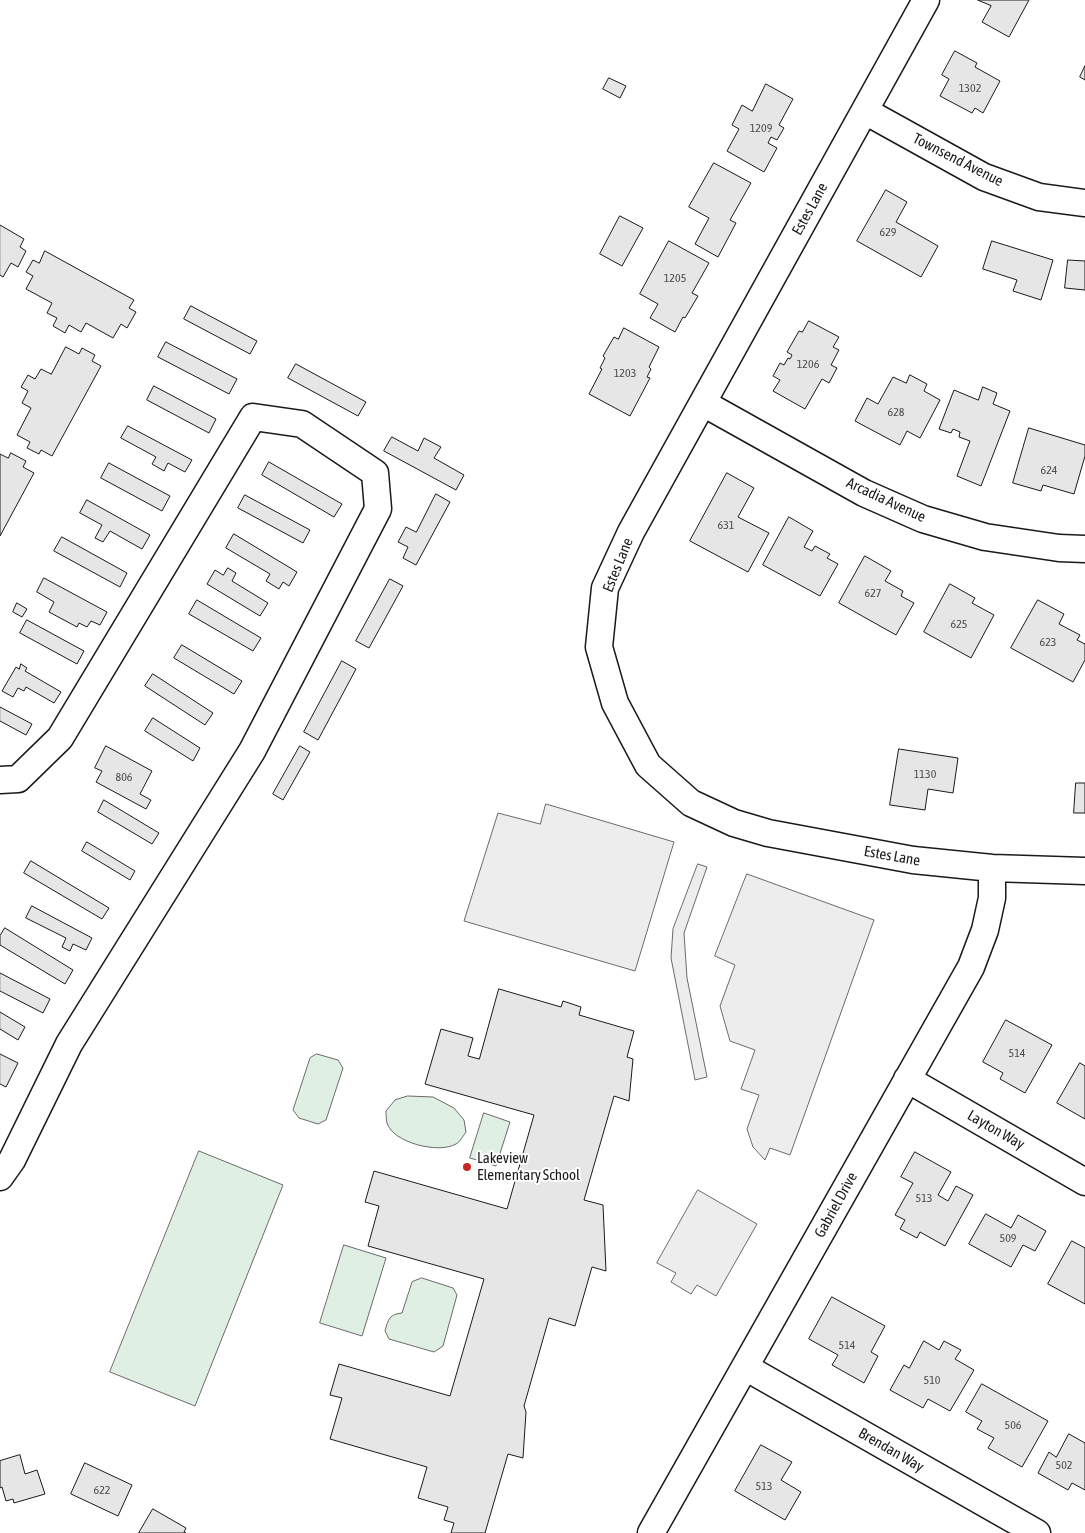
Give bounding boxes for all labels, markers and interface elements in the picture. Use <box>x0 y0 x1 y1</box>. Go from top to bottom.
house number: 1302 <box>959 81 981 95</box>
house number: 1209 <box>750 121 772 135</box>
street label: Townsend Avenue <box>910 130 1006 190</box>
street label: Estes Lane <box>788 180 832 238</box>
house number: 629 <box>880 225 896 239</box>
house number: 1205 <box>664 271 686 285</box>
house number: 1206 <box>797 357 819 371</box>
house number: 1203 <box>614 366 636 380</box>
house number: 628 <box>888 405 904 419</box>
house number: 624 <box>1041 463 1057 477</box>
street label: Arcadia Avenue <box>843 474 929 526</box>
house number: 631 <box>718 518 734 532</box>
street label: Estes Lane <box>599 535 637 595</box>
house number: 627 <box>865 586 881 600</box>
house number: 625 <box>951 617 967 631</box>
house number: 623 <box>1040 635 1056 649</box>
house number: 1130 <box>914 767 936 781</box>
house number: 806 <box>116 770 132 784</box>
street label: Estes Lane <box>862 842 922 870</box>
house number: 514 <box>1009 1046 1025 1060</box>
street label: Layton Way <box>964 1106 1028 1154</box>
place label: Lakeview Elementary School <box>477 1149 580 1184</box>
marker: Lakeview Elementary School <box>461 1161 473 1173</box>
street label: Gabriel Drive <box>811 1169 861 1241</box>
house number: 513 <box>916 1191 932 1205</box>
house number: 509 <box>1000 1231 1016 1245</box>
house number: 514 <box>839 1338 855 1352</box>
house number: 510 <box>924 1373 940 1387</box>
house number: 506 <box>1005 1418 1021 1432</box>
street label: Brendan Way <box>855 1424 927 1476</box>
house number: 502 <box>1056 1458 1072 1472</box>
house number: 513 <box>756 1479 772 1493</box>
house number: 622 <box>94 1483 110 1497</box>

